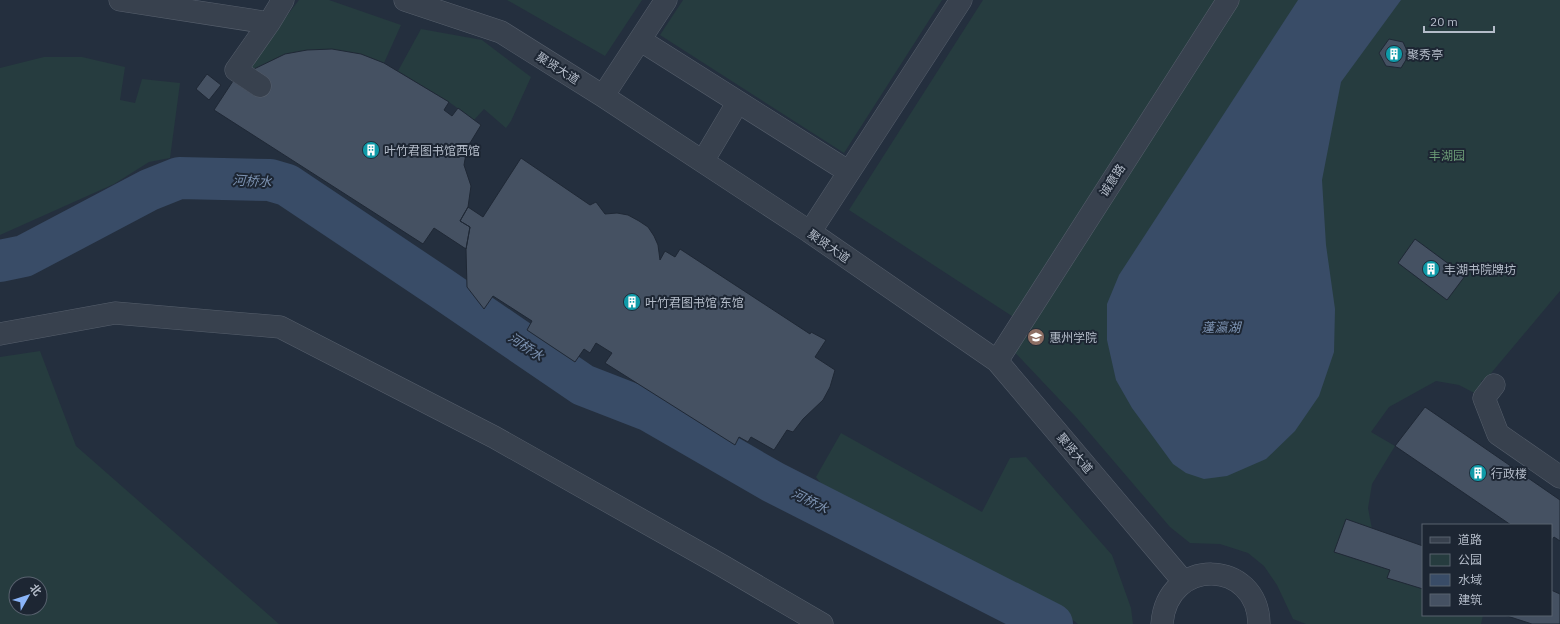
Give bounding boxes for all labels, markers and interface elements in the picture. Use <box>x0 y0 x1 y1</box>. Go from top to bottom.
scale bar <box>1424 8 1494 34</box>
text: 20 m <box>1430 14 1458 29</box>
building icon: 聚秀亭 <box>1384 44 1404 64</box>
place label: 聚秀亭 <box>1407 47 1443 62</box>
street label: 聚贤大道 <box>534 49 582 87</box>
building icon: 叶竹君图书馆西馆 <box>361 140 381 160</box>
place label: 叶竹君图书馆西馆 <box>384 143 480 158</box>
park label: 丰湖园 <box>1429 148 1465 163</box>
street label: 诚意路 <box>1096 161 1128 199</box>
water label: 河桥水 <box>232 171 273 191</box>
street label: 聚贤大道 <box>805 226 853 266</box>
building icon: 丰湖书院牌坊 <box>1421 259 1441 279</box>
place label: 丰湖书院牌坊 <box>1444 262 1516 277</box>
building icon: 叶竹君图书馆 东馆 <box>622 292 642 312</box>
place label: 叶竹君图书馆 东馆 <box>645 295 744 310</box>
water label: 蓬瀛湖 <box>1201 319 1242 336</box>
school or university icon: 惠州学院 <box>1026 327 1046 347</box>
water label: 河桥水 <box>505 329 548 366</box>
place label: 惠州学院 <box>1049 330 1097 345</box>
street label: 聚贤大道 <box>1054 430 1096 476</box>
building icon: 行政楼 <box>1468 463 1488 483</box>
place label: 行政楼 <box>1491 466 1527 481</box>
water label: 河桥水 <box>789 485 832 518</box>
legend <box>1422 524 1552 616</box>
text: 道路 <box>1458 532 1482 547</box>
text: 公园 <box>1458 552 1482 567</box>
text: 水域 <box>1458 572 1482 587</box>
north arrow <box>8 576 48 616</box>
text: 北 <box>27 581 45 598</box>
text: 建筑 <box>1458 592 1482 607</box>

